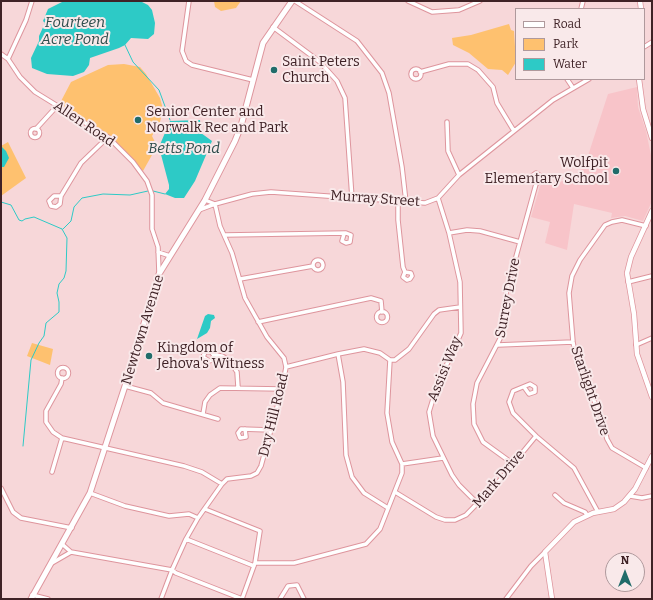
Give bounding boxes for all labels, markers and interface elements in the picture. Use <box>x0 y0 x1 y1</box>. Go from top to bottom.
legend <box>515 8 645 80</box>
water label: Fourteen Acre Pond <box>41 14 109 49</box>
text: Road <box>553 17 581 31</box>
text: Park <box>553 37 578 51</box>
place label: Saint Peters Church <box>282 54 360 86</box>
text: Water <box>553 57 587 71</box>
marker: Saint Peters Church <box>269 65 279 75</box>
street label: Allen Road <box>50 97 118 151</box>
place label: Senior Center and Norwalk Rec and Park <box>146 104 288 136</box>
marker: Senior Center and Norwalk Rec and Park <box>133 115 143 125</box>
water label: Betts Pond <box>148 140 220 158</box>
place label: Wolfpit Elementary School <box>485 155 608 188</box>
marker: Wolfpit Elementary School <box>611 166 621 176</box>
street label: Murray Street <box>330 187 420 211</box>
street label: Surrey Drive <box>492 257 524 339</box>
street label: Newtown Avenue <box>118 273 168 387</box>
street label: Assisi Way <box>424 334 466 404</box>
place label: Kingdom of Jehova's Witness <box>157 340 265 372</box>
street label: Starlight Drive <box>567 344 613 438</box>
marker: Kingdom of Jehova's Witness <box>144 351 154 361</box>
street label: Dry Hill Road <box>256 371 292 459</box>
street label: Mark Drive <box>469 447 529 511</box>
north arrow <box>605 552 645 592</box>
text: N <box>621 554 629 567</box>

